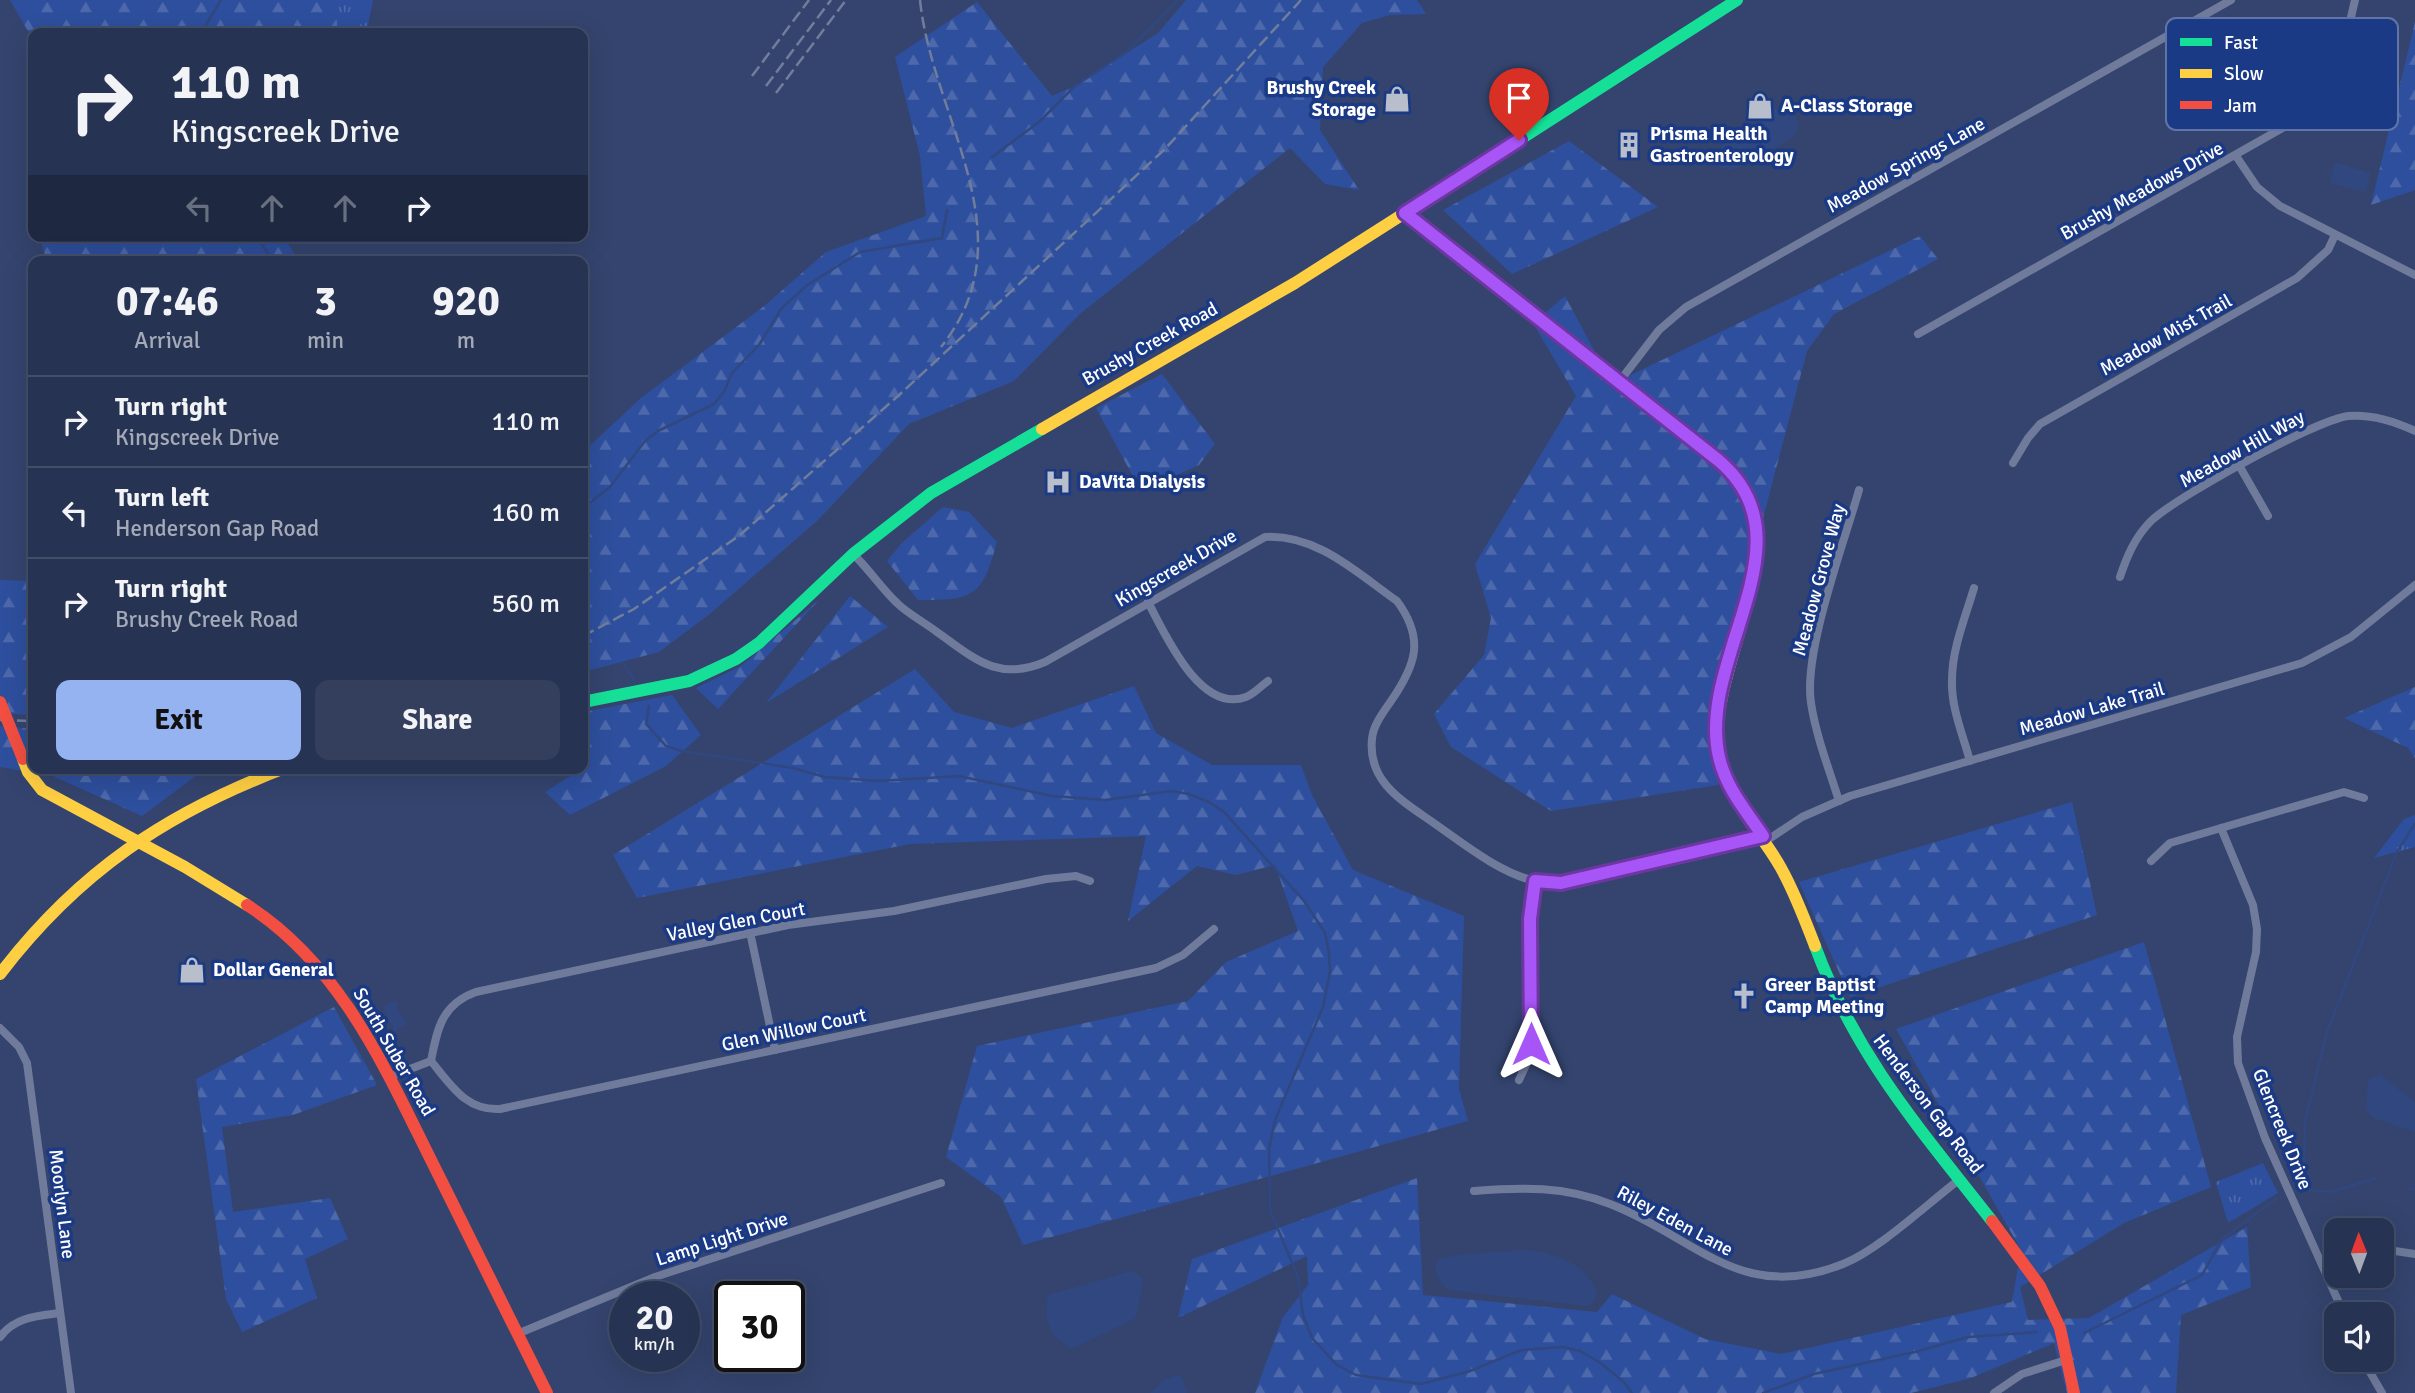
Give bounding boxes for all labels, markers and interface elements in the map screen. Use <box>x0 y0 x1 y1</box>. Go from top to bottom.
legend <box>2166 18 2398 130</box>
text: Fast <box>2224 31 2258 55</box>
text: 110 m <box>171 52 301 112</box>
icon: right <box>56 56 147 147</box>
text: Slow <box>2224 62 2264 86</box>
pin <box>1489 68 1549 140</box>
place label: Brushy Creek Storage <box>1267 76 1376 122</box>
icon: arrive <box>1500 79 1538 117</box>
shop icon: Brushy Creek Storage <box>1382 84 1412 114</box>
shop icon: A-Class Storage <box>1745 91 1775 121</box>
place label: A-Class Storage <box>1781 94 1913 118</box>
text: Jam <box>2224 94 2257 118</box>
text: Kingscreek Drive <box>171 112 400 151</box>
street label: Meadow Springs Lane <box>1823 112 1989 218</box>
place label: Prisma Health Gastroenterology <box>1650 122 1794 168</box>
building icon: Prisma Health Gastroenterology <box>1614 130 1644 160</box>
street label: Brushy Meadows Drive <box>2056 136 2228 246</box>
icon: left <box>180 189 218 227</box>
icon: ahead <box>253 189 291 227</box>
icon: ahead <box>326 189 364 227</box>
icon: right <box>399 189 437 227</box>
text: 07:46 <box>116 276 219 327</box>
text: 3 <box>314 276 337 327</box>
text: 920 <box>432 276 500 327</box>
street label: Meadow Mist Trail <box>2096 289 2236 381</box>
street label: Brushy Creek Road <box>1078 297 1222 391</box>
text: Arrival <box>134 326 201 355</box>
text: min <box>307 326 344 355</box>
text: m <box>457 326 475 355</box>
text: Turn right <box>115 391 227 423</box>
icon: right <box>56 403 94 441</box>
street label: Meadow Hill Way <box>2175 405 2309 493</box>
text: 110 m <box>491 406 560 438</box>
text: Kingscreek Drive <box>115 423 280 452</box>
hospital icon: DaVita Dialysis <box>1043 467 1073 497</box>
place label: DaVita Dialysis <box>1079 470 1205 494</box>
text: Turn left <box>115 482 209 514</box>
icon: left <box>56 494 94 532</box>
text: 160 m <box>491 497 560 529</box>
street label: Meadow Grove Way <box>1787 501 1851 659</box>
text: Henderson Gap Road <box>115 514 319 543</box>
street label: Kingscreek Drive <box>1111 524 1241 612</box>
text: Turn right <box>115 573 227 605</box>
icon: right <box>56 585 94 623</box>
text: 560 m <box>491 588 560 620</box>
text: Brushy Creek Road <box>115 605 298 634</box>
street label: Meadow Lake Trail <box>2017 677 2167 741</box>
button: Exit <box>56 680 301 760</box>
button: Share <box>315 680 560 760</box>
street label: Valley Glen Court <box>665 897 807 947</box>
shop icon: Dollar General <box>177 955 207 985</box>
place label: Dollar General <box>213 958 334 982</box>
place label: Greer Baptist Camp Meeting <box>1765 973 1884 1019</box>
church icon: Greer Baptist Camp Meeting <box>1729 981 1759 1011</box>
street label: South Suber Road <box>348 984 440 1120</box>
street label: Glen Willow Court <box>720 1003 869 1057</box>
position arrow <box>1494 1007 1568 1081</box>
street label: Henderson Gap Road <box>1868 1029 1988 1179</box>
street label: Glencreek Drive <box>2247 1065 2317 1193</box>
street label: Moorlyn Lane <box>43 1148 81 1260</box>
street label: Riley Eden Lane <box>1613 1180 1737 1262</box>
street label: Lamp Light Drive <box>653 1206 791 1272</box>
north arrow <box>2324 1218 2394 1288</box>
map controls <box>2324 1218 2394 1372</box>
speed limit sign: 30 <box>714 1281 805 1372</box>
text: 20 <box>636 1296 673 1339</box>
button: sound <box>2324 1302 2394 1372</box>
text: km/h <box>634 1333 675 1355</box>

